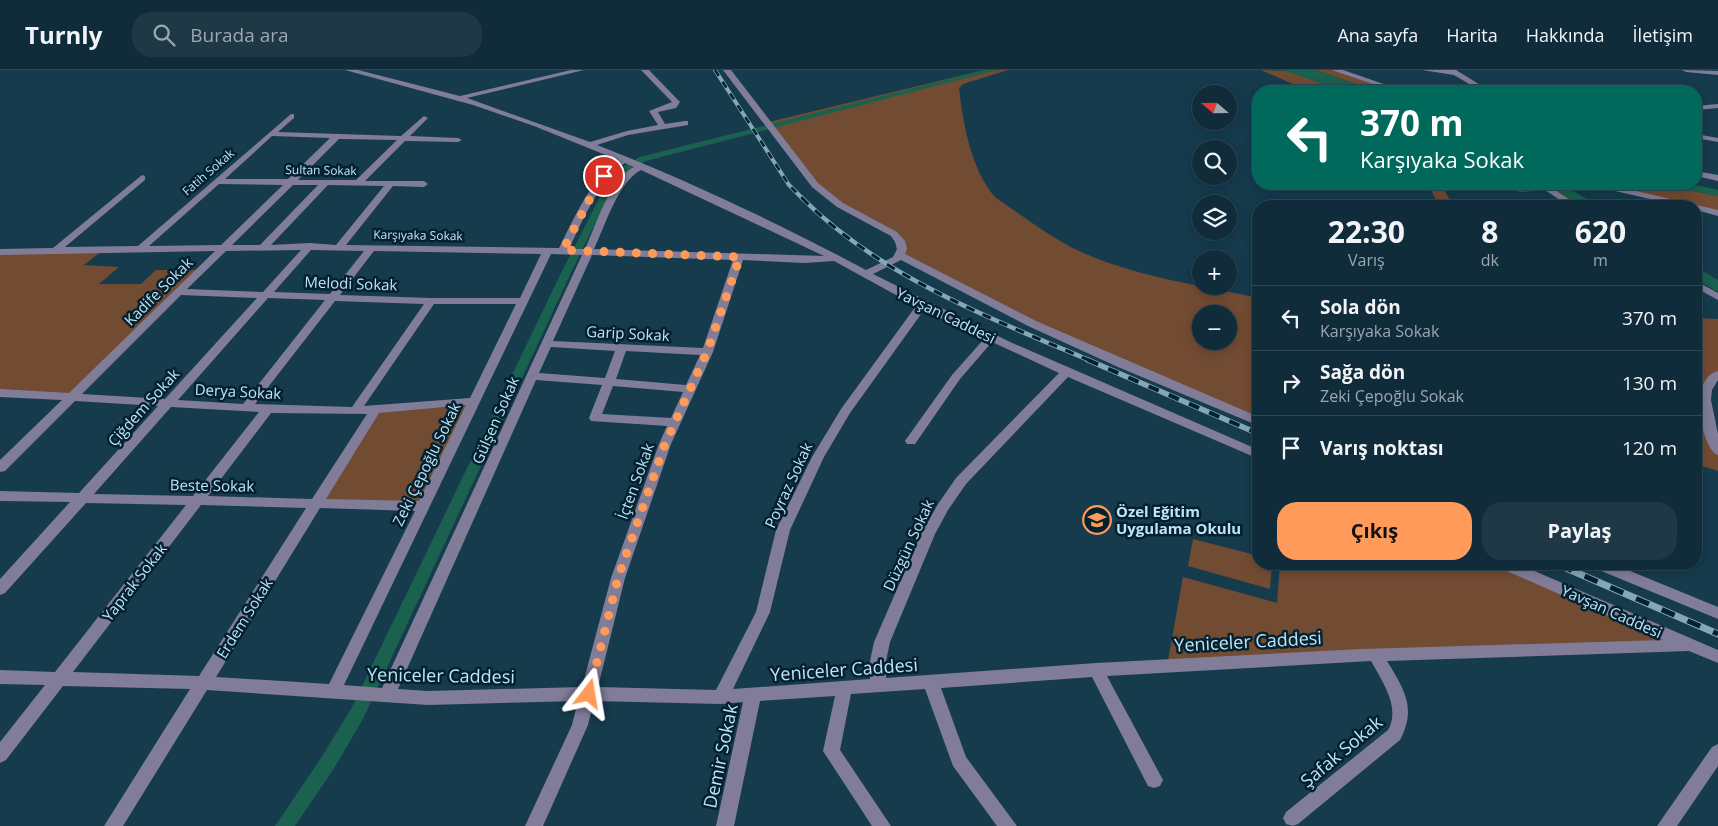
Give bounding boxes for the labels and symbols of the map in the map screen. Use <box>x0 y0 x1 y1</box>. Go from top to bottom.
north arrow <box>1192 85 1238 130</box>
street label: Fatih Sokak <box>178 144 238 199</box>
pin <box>583 155 625 197</box>
street label: Sultan Sokak <box>285 161 358 179</box>
street label: Karşıyaka Sokak <box>373 226 464 244</box>
street label: Kadife Sokak <box>119 252 197 330</box>
street label: Melodi Sokak <box>304 271 398 295</box>
street label: Yavşan Caddesi <box>893 282 999 348</box>
street label: Garip Sokak <box>586 321 670 345</box>
street label: Çiğdem Sokak <box>103 364 183 450</box>
street label: Gülşen Sokak <box>467 373 523 467</box>
street label: Derya Sokak <box>194 379 282 403</box>
street label: Zeki Çepoğlu Sokak <box>387 399 465 529</box>
street label: Poyraz Sokak <box>759 439 817 531</box>
street label: İçten Sokak <box>612 440 658 522</box>
street label: Beste Sokak <box>170 474 254 496</box>
street label: Düzgün Sokak <box>878 496 938 594</box>
place label: Özel Eğitim Uygulama Okulu <box>1116 501 1241 538</box>
school or university icon: Özel Eğitim Uygulama Okulu <box>1082 505 1112 535</box>
street label: Yaprak Sokak <box>97 539 171 625</box>
street label: Erdem Sokak <box>211 574 277 662</box>
street label: Yavşan Caddesi <box>1558 580 1666 642</box>
street label: Yeniceler Caddesi <box>1174 625 1322 657</box>
street label: Yeniceler Caddesi <box>769 652 919 686</box>
street label: Yeniceler Caddesi <box>367 662 515 688</box>
position arrow <box>562 667 614 719</box>
street label: Demir Sokak <box>697 701 743 810</box>
street label: Şafak Sokak <box>1295 709 1387 792</box>

